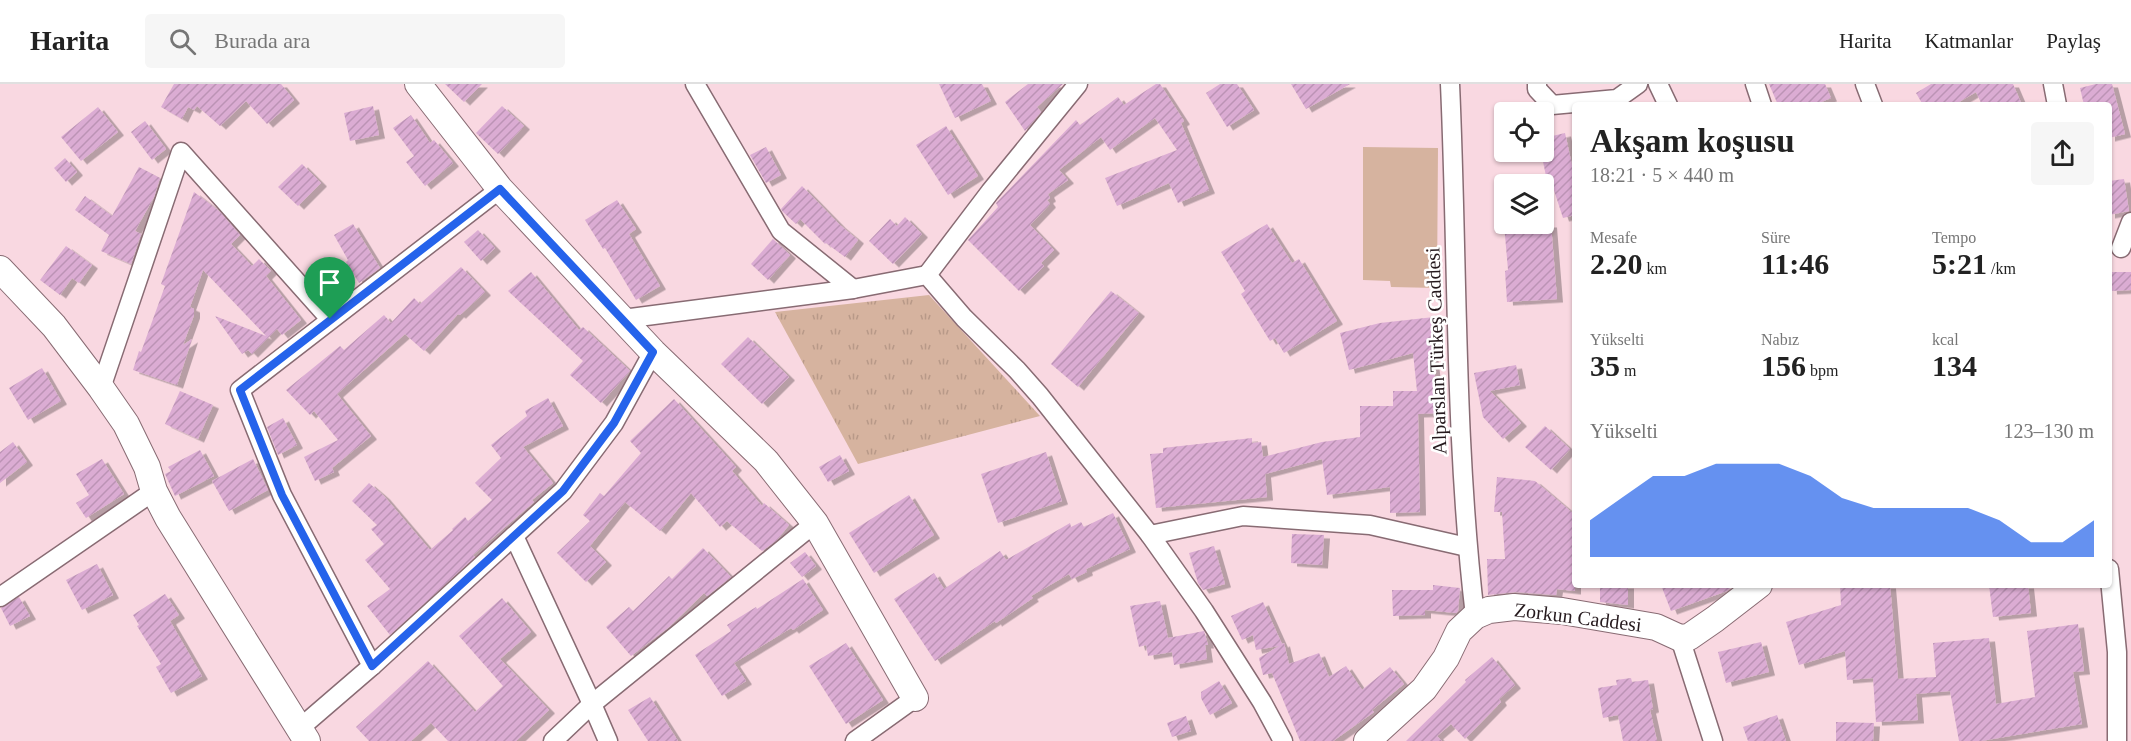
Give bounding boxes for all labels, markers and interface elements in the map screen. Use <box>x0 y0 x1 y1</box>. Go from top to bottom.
search box <box>145 14 565 68</box>
text: Harita <box>30 25 109 56</box>
icon: search <box>166 25 199 58</box>
text: Burada ara <box>214 28 310 53</box>
text: Harita <box>1839 29 1892 53</box>
text: Katmanlar <box>1925 29 2013 53</box>
text: Paylaş <box>2046 29 2101 53</box>
map controls <box>1494 102 1554 234</box>
button: locate <box>1494 102 1554 162</box>
button: share <box>2031 122 2094 185</box>
text: Akşam koşusu <box>1590 123 1795 159</box>
text: 18:21 · 5 × 440 m <box>1590 164 1734 186</box>
button: layers <box>1494 174 1554 234</box>
text: Mesafe <box>1590 229 1637 246</box>
text: Süre <box>1761 229 1790 246</box>
text: Tempo <box>1932 229 1976 246</box>
street label: Alparslan Türkeş Caddesi <box>1421 247 1452 455</box>
text: 2.20 <box>1590 247 1643 280</box>
text: 11:46 <box>1761 247 1829 280</box>
text: 5:21 <box>1932 247 1987 280</box>
pin <box>304 257 355 319</box>
text: km <box>1643 260 1667 277</box>
text: /km <box>1987 260 2016 277</box>
icon: arrive <box>313 266 346 299</box>
text: Yükselti <box>1590 331 1644 348</box>
text: Nabız <box>1761 331 1799 348</box>
text: kcal <box>1932 331 1959 348</box>
text: 35 <box>1590 349 1620 382</box>
text: 156 <box>1761 349 1806 382</box>
text: 134 <box>1932 349 1977 382</box>
text: m <box>1620 362 1636 379</box>
text: bpm <box>1806 362 1838 379</box>
text: Yükselti <box>1590 420 1658 442</box>
text: 123–130 m <box>2003 420 2094 442</box>
street label: Zorkun Caddesi <box>1513 598 1643 636</box>

